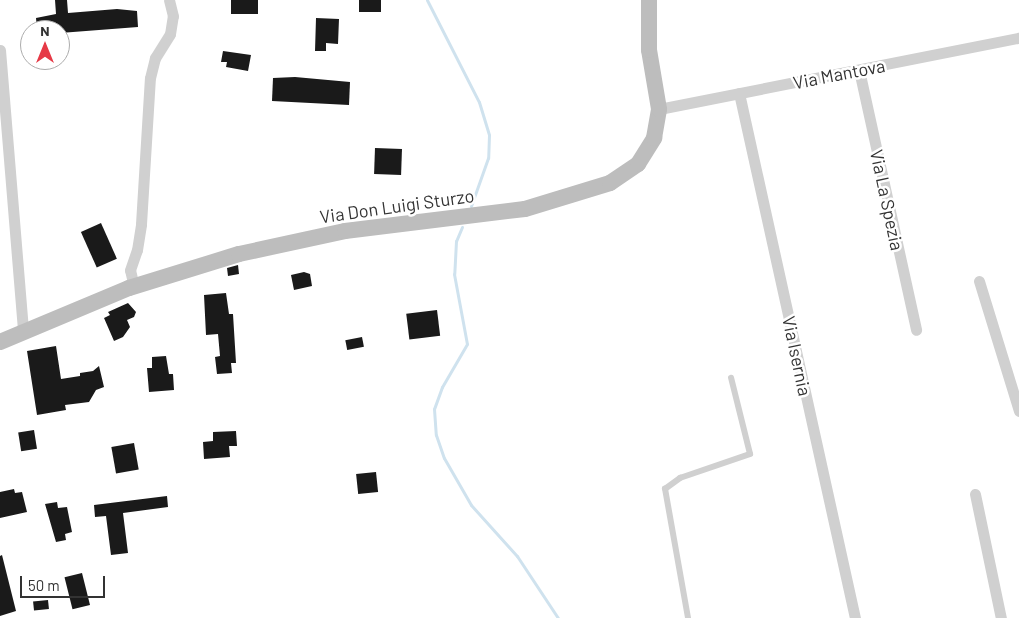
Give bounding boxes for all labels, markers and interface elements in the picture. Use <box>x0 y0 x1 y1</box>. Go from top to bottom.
north arrow <box>20 20 70 70</box>
text: N <box>40 22 50 39</box>
street label: Via Mantova <box>791 55 887 93</box>
street label: Via La Spezia <box>866 148 908 252</box>
street label: Via Don Luigi Sturzo <box>318 184 476 228</box>
street label: Via Isernia <box>778 314 816 398</box>
scale bar <box>22 566 108 598</box>
text: 50 m <box>28 576 60 594</box>

